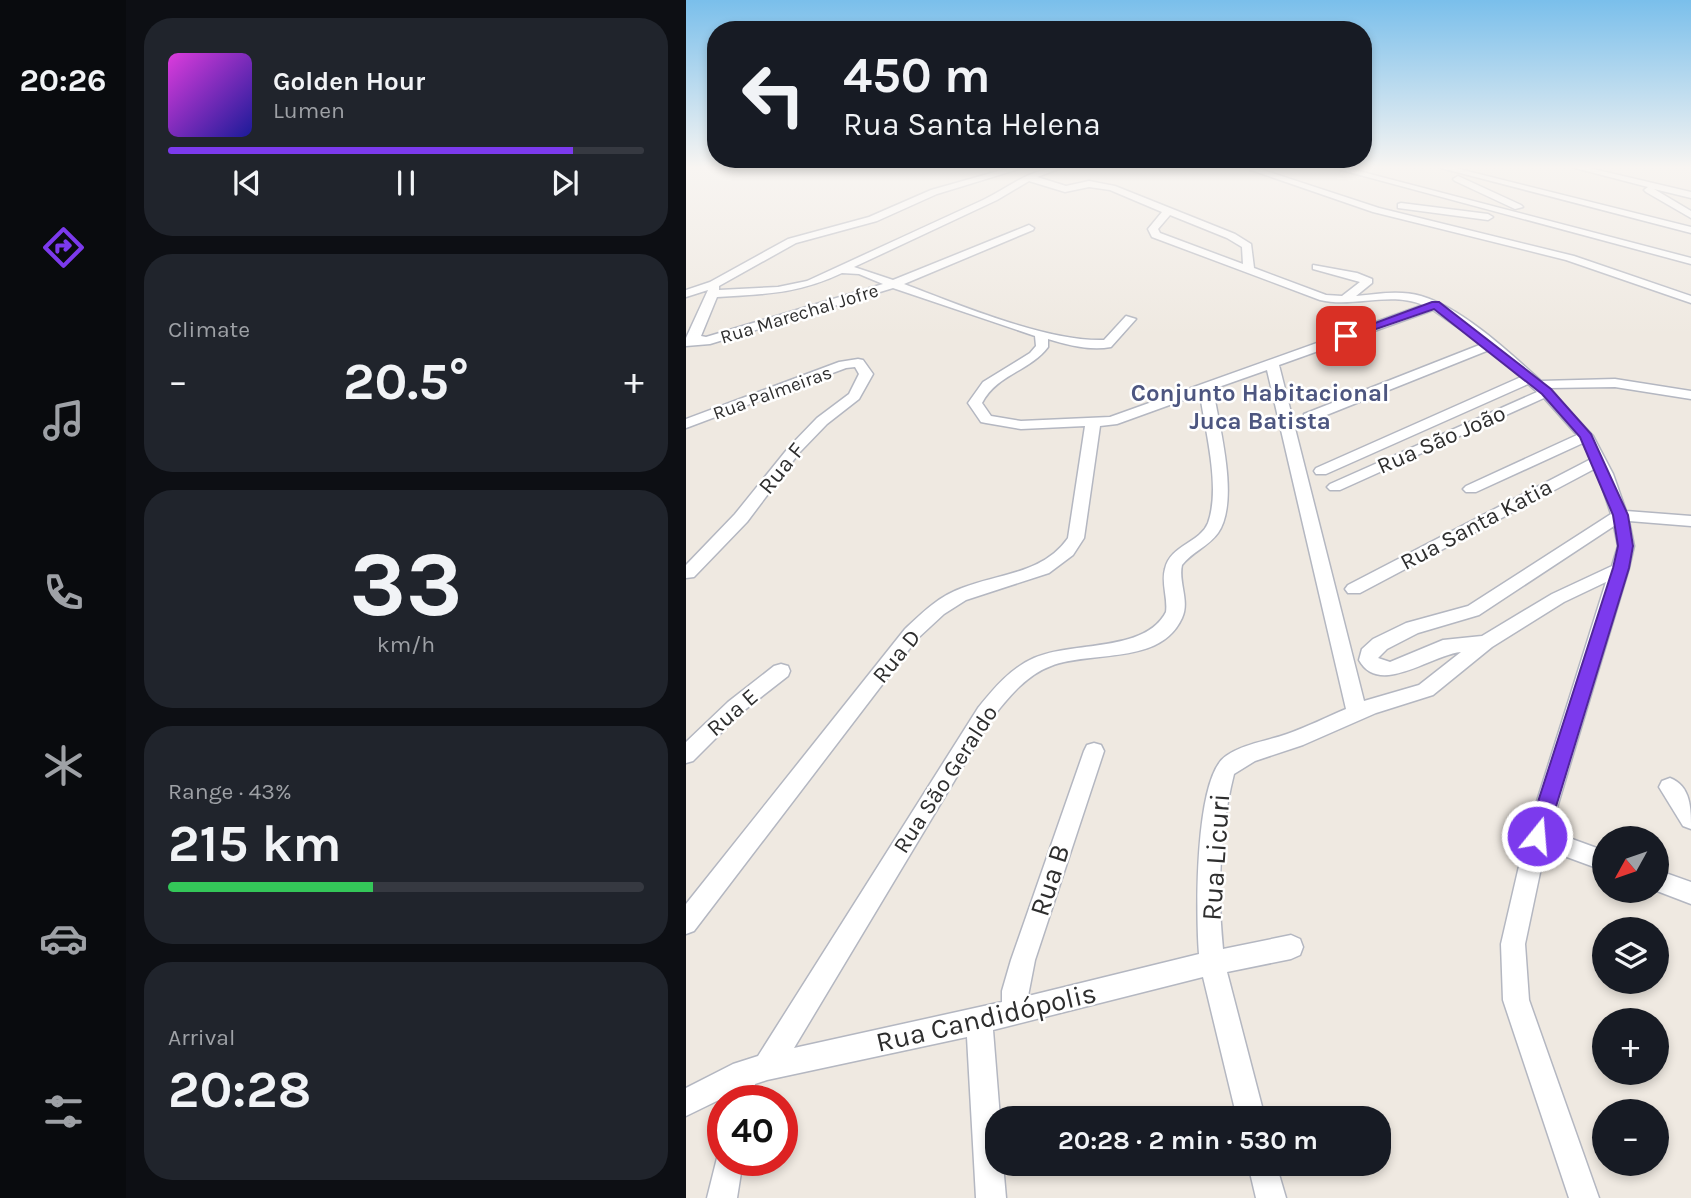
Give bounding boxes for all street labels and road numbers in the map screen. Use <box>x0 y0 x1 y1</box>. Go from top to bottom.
street label: Rua Marechal Jofre <box>718 279 881 348</box>
street label: Rua Palmeiras <box>710 361 835 425</box>
street label: Rua São João <box>1373 399 1510 480</box>
street label: Rua F <box>753 437 810 499</box>
street label: Rua Santa Katia <box>1396 473 1557 576</box>
street label: Rua D <box>867 624 926 689</box>
street label: Rua E <box>701 683 763 742</box>
street label: Rua São Geraldo <box>888 700 1003 858</box>
street label: Rua Licuri <box>1195 792 1236 922</box>
street label: Rua B <box>1022 840 1077 920</box>
street label: Rua Candidópolis <box>873 976 1099 1059</box>

